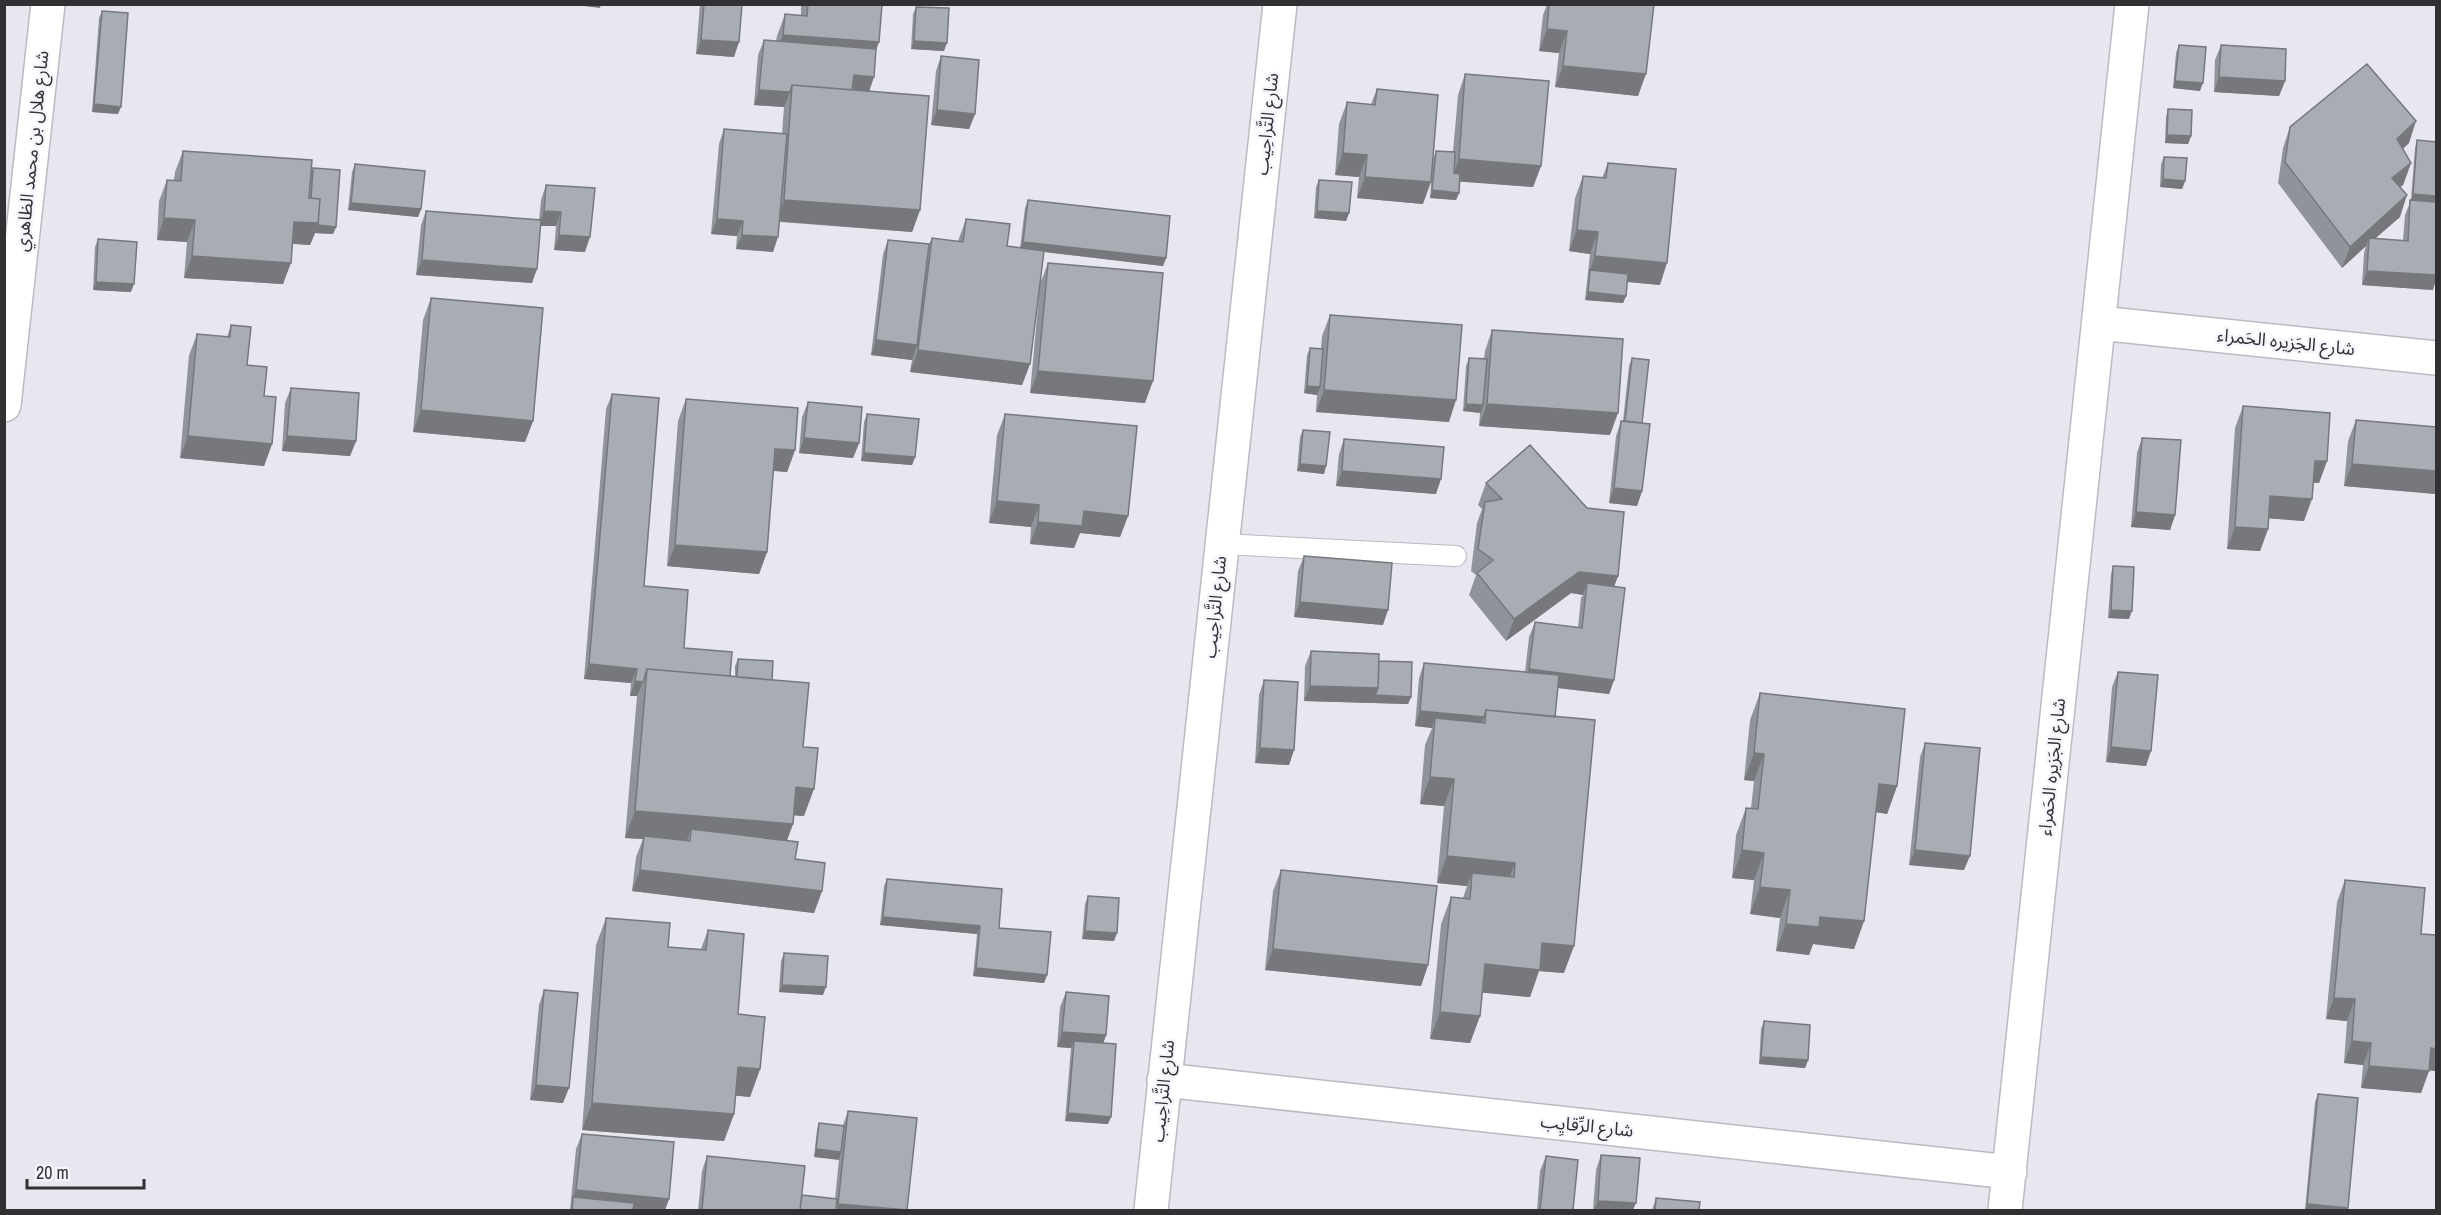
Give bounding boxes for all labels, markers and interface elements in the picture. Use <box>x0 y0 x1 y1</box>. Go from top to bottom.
street label: شارع هلال بن محمد الظاهري <box>9 49 56 253</box>
street label: شارع التَّراحِيب <box>1249 72 1286 177</box>
street label: شارع الجَزيره الحَمراء <box>2216 322 2356 363</box>
street label: شارع التَّراحِيب <box>1197 555 1234 660</box>
street label: شارع الجَزيره الحَمراء <box>2032 697 2073 837</box>
street label: شارع التَّراحِيب <box>1145 1039 1182 1144</box>
street label: شارع الرِّقايِب <box>1539 1108 1635 1145</box>
scale bar <box>27 1152 144 1190</box>
text: 20 m <box>36 1160 69 1185</box>

